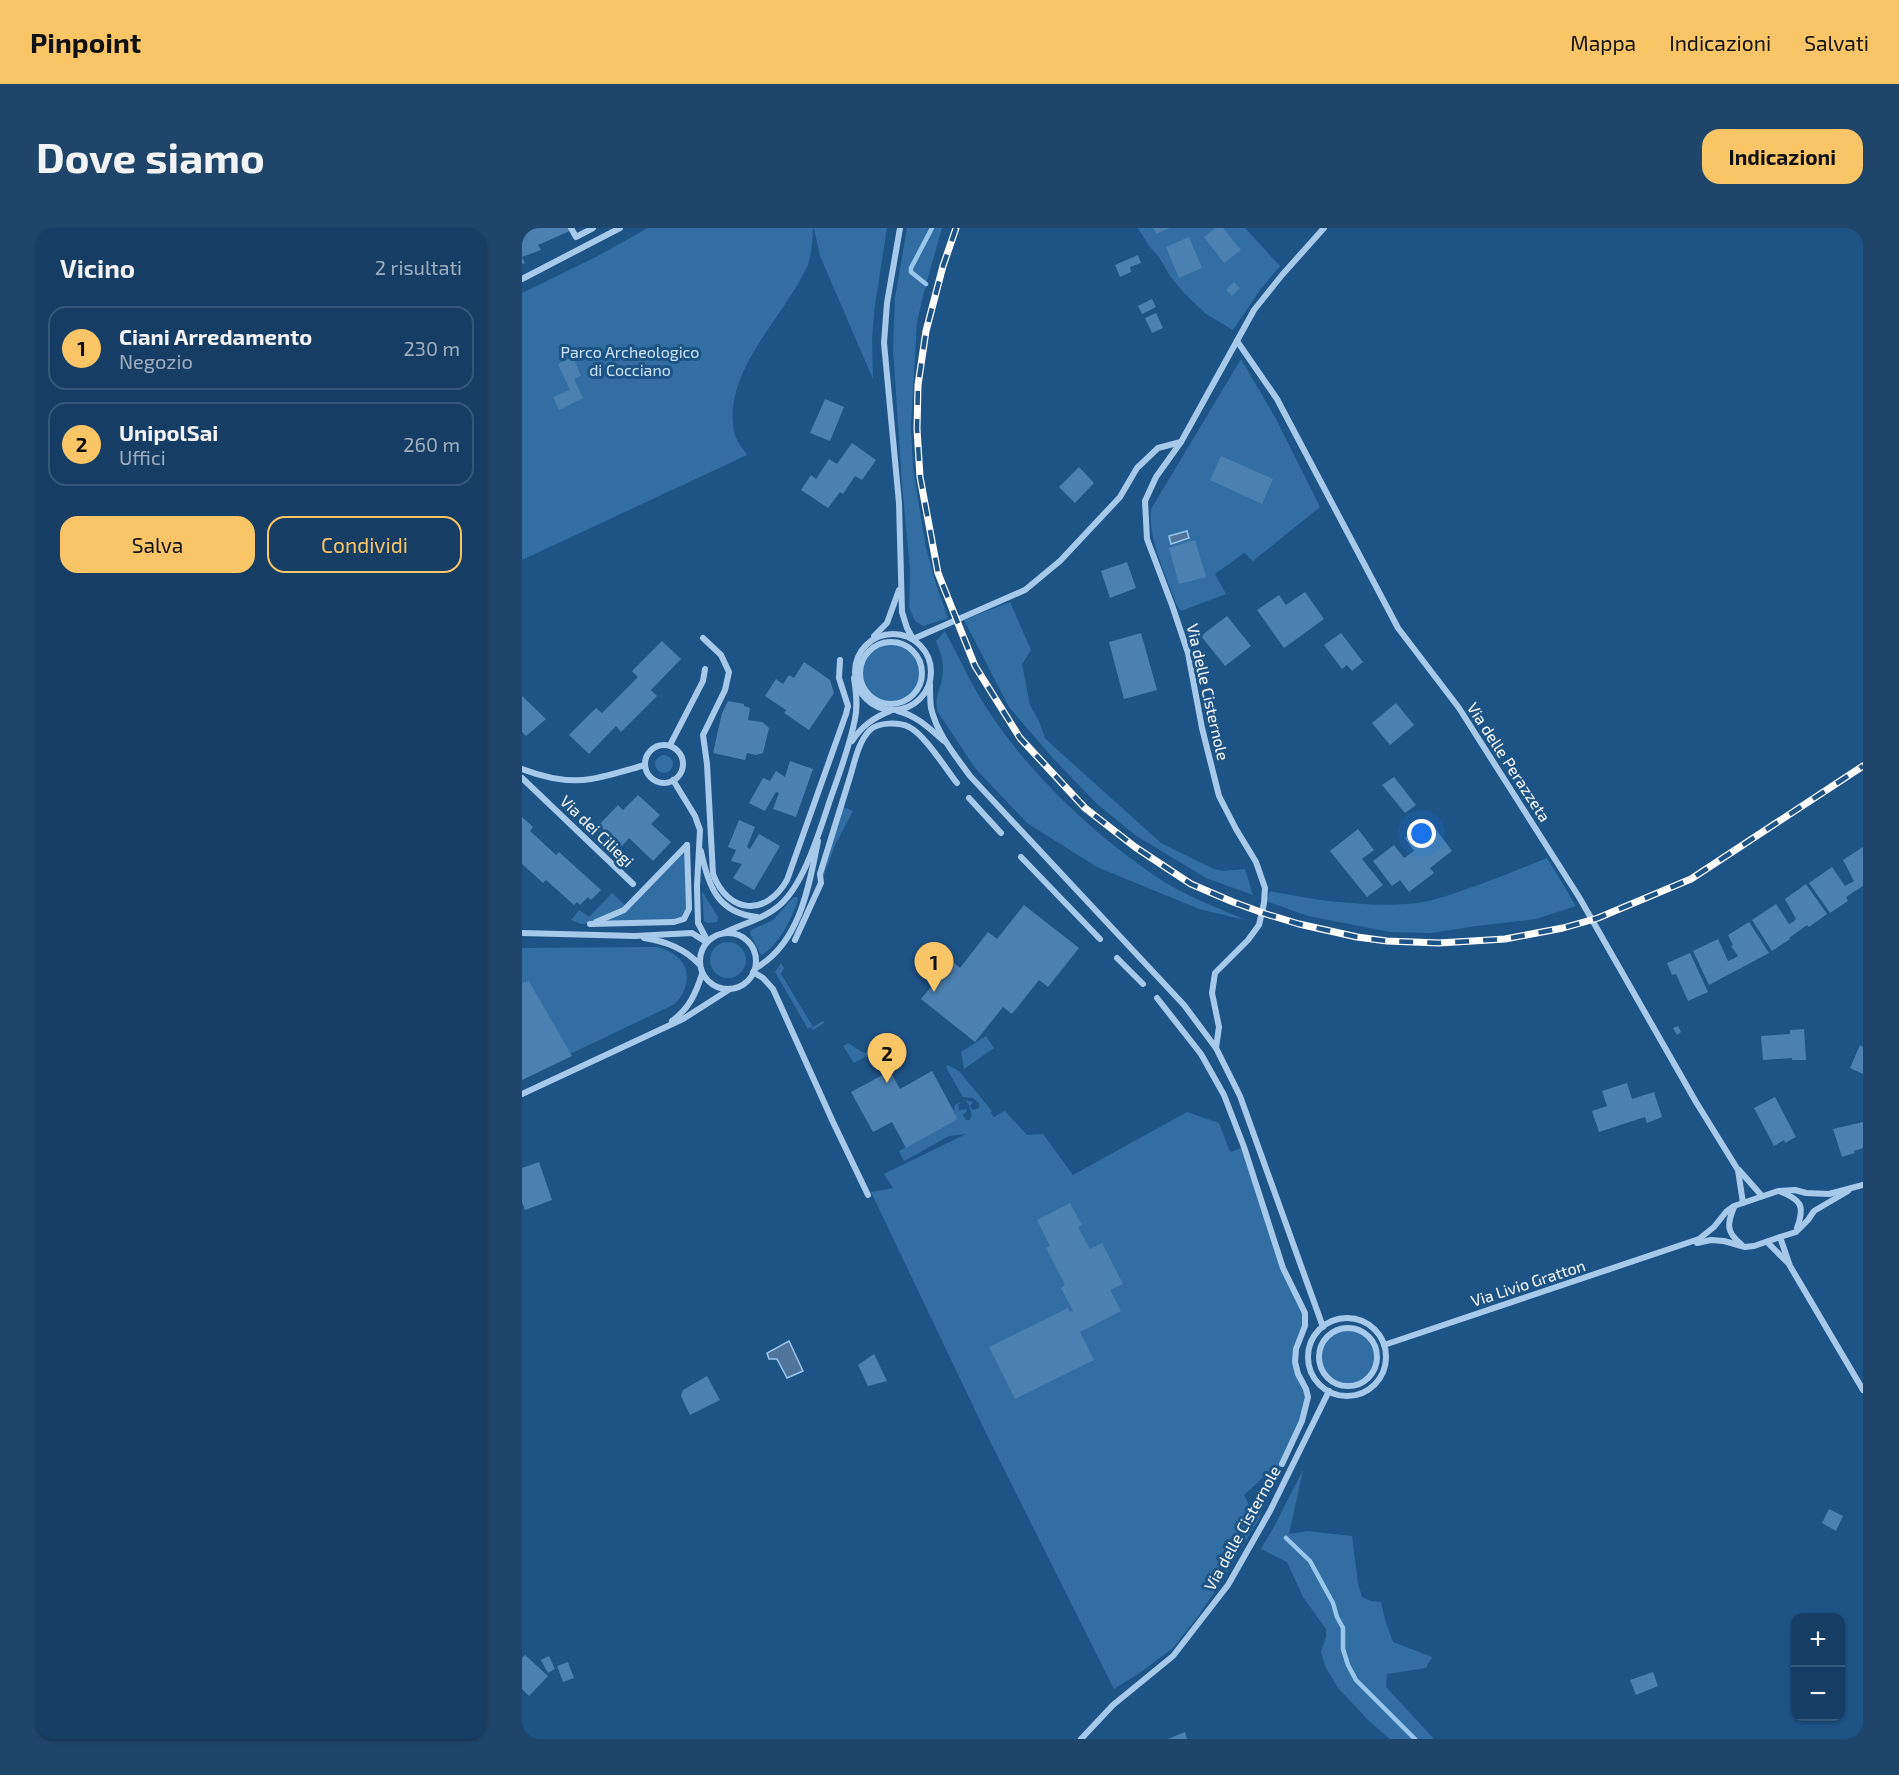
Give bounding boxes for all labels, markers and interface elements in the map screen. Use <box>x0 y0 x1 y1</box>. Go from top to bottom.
text: Pinpoint <box>30 25 141 59</box>
text: Mappa <box>1570 30 1636 55</box>
text: Indicazioni <box>1669 30 1771 55</box>
text: Salvati <box>1804 30 1869 55</box>
button: Indicazioni <box>1702 129 1863 184</box>
text: Dove siamo <box>36 131 265 181</box>
text: Vicino <box>60 252 135 283</box>
text: 2 risultati <box>375 255 462 279</box>
text: Ciani Arredamento <box>119 323 312 349</box>
text: 1 <box>77 336 86 360</box>
text: 230 m <box>404 336 460 360</box>
park label: Parco Archeologico di Cocciano <box>561 342 699 379</box>
text: Negozio <box>119 349 193 373</box>
text: UnipolSai <box>119 419 218 445</box>
text: 2 <box>76 432 87 456</box>
text: 260 m <box>403 432 460 456</box>
text: Uffici <box>119 445 166 469</box>
button: Salva <box>60 516 255 573</box>
button: Condividi <box>267 516 462 573</box>
street label: Via delle Cisternole <box>1184 622 1233 762</box>
street label: Via delle Perazzeta <box>1464 699 1555 825</box>
street label: Via dei Ciliegi <box>557 791 638 870</box>
your location <box>1407 819 1436 848</box>
pin: 1 <box>914 942 954 992</box>
pin: 2 <box>868 1034 907 1083</box>
street label: Via Livio Gratton <box>1468 1255 1587 1310</box>
street label: Via delle Cisternole <box>1199 1462 1284 1593</box>
map controls <box>1791 1613 1845 1721</box>
button: + <box>1791 1613 1845 1667</box>
button: − <box>1791 1667 1845 1721</box>

